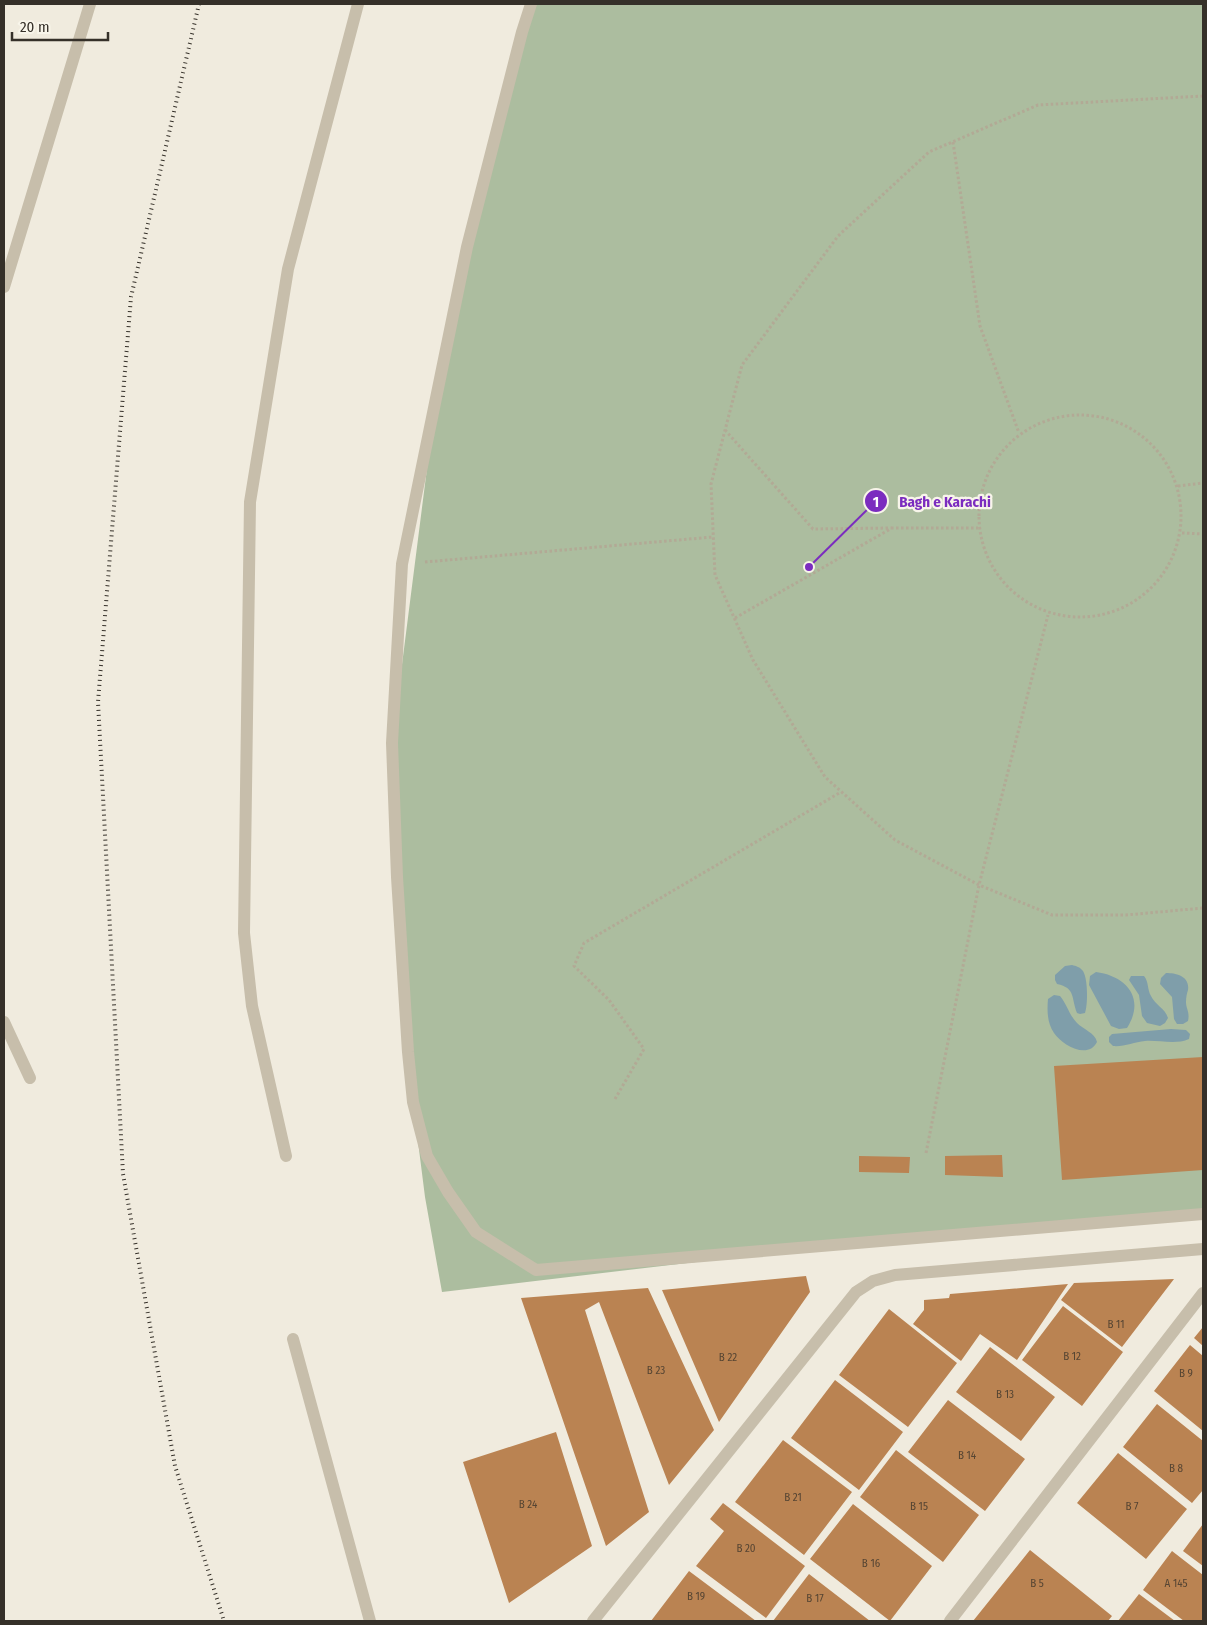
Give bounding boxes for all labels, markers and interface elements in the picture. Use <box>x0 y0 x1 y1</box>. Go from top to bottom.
scale bar <box>12 10 109 42</box>
text: 20 m <box>20 18 50 36</box>
callout: Bagh e Karachi <box>864 486 1001 516</box>
text: 1 <box>873 493 879 511</box>
text: Bagh e Karachi <box>899 493 991 511</box>
house number: B 11 <box>1107 1318 1125 1331</box>
house number: B 12 <box>1063 1350 1081 1363</box>
house number: B 22 <box>719 1351 737 1364</box>
house number: B 23 <box>647 1364 665 1377</box>
house number: B 9 <box>1179 1367 1193 1380</box>
house number: B 13 <box>996 1388 1014 1401</box>
house number: B 14 <box>958 1449 977 1462</box>
house number: B 8 <box>1169 1462 1184 1475</box>
house number: B 21 <box>784 1491 802 1504</box>
house number: B 24 <box>519 1498 538 1511</box>
house number: B 15 <box>910 1500 928 1513</box>
house number: B 7 <box>1125 1500 1139 1513</box>
house number: B 20 <box>736 1542 756 1555</box>
house number: B 16 <box>862 1557 881 1570</box>
house number: B 5 <box>1030 1577 1044 1590</box>
house number: A 145 <box>1165 1577 1187 1590</box>
house number: B 19 <box>687 1590 705 1603</box>
house number: B 17 <box>806 1592 824 1605</box>

